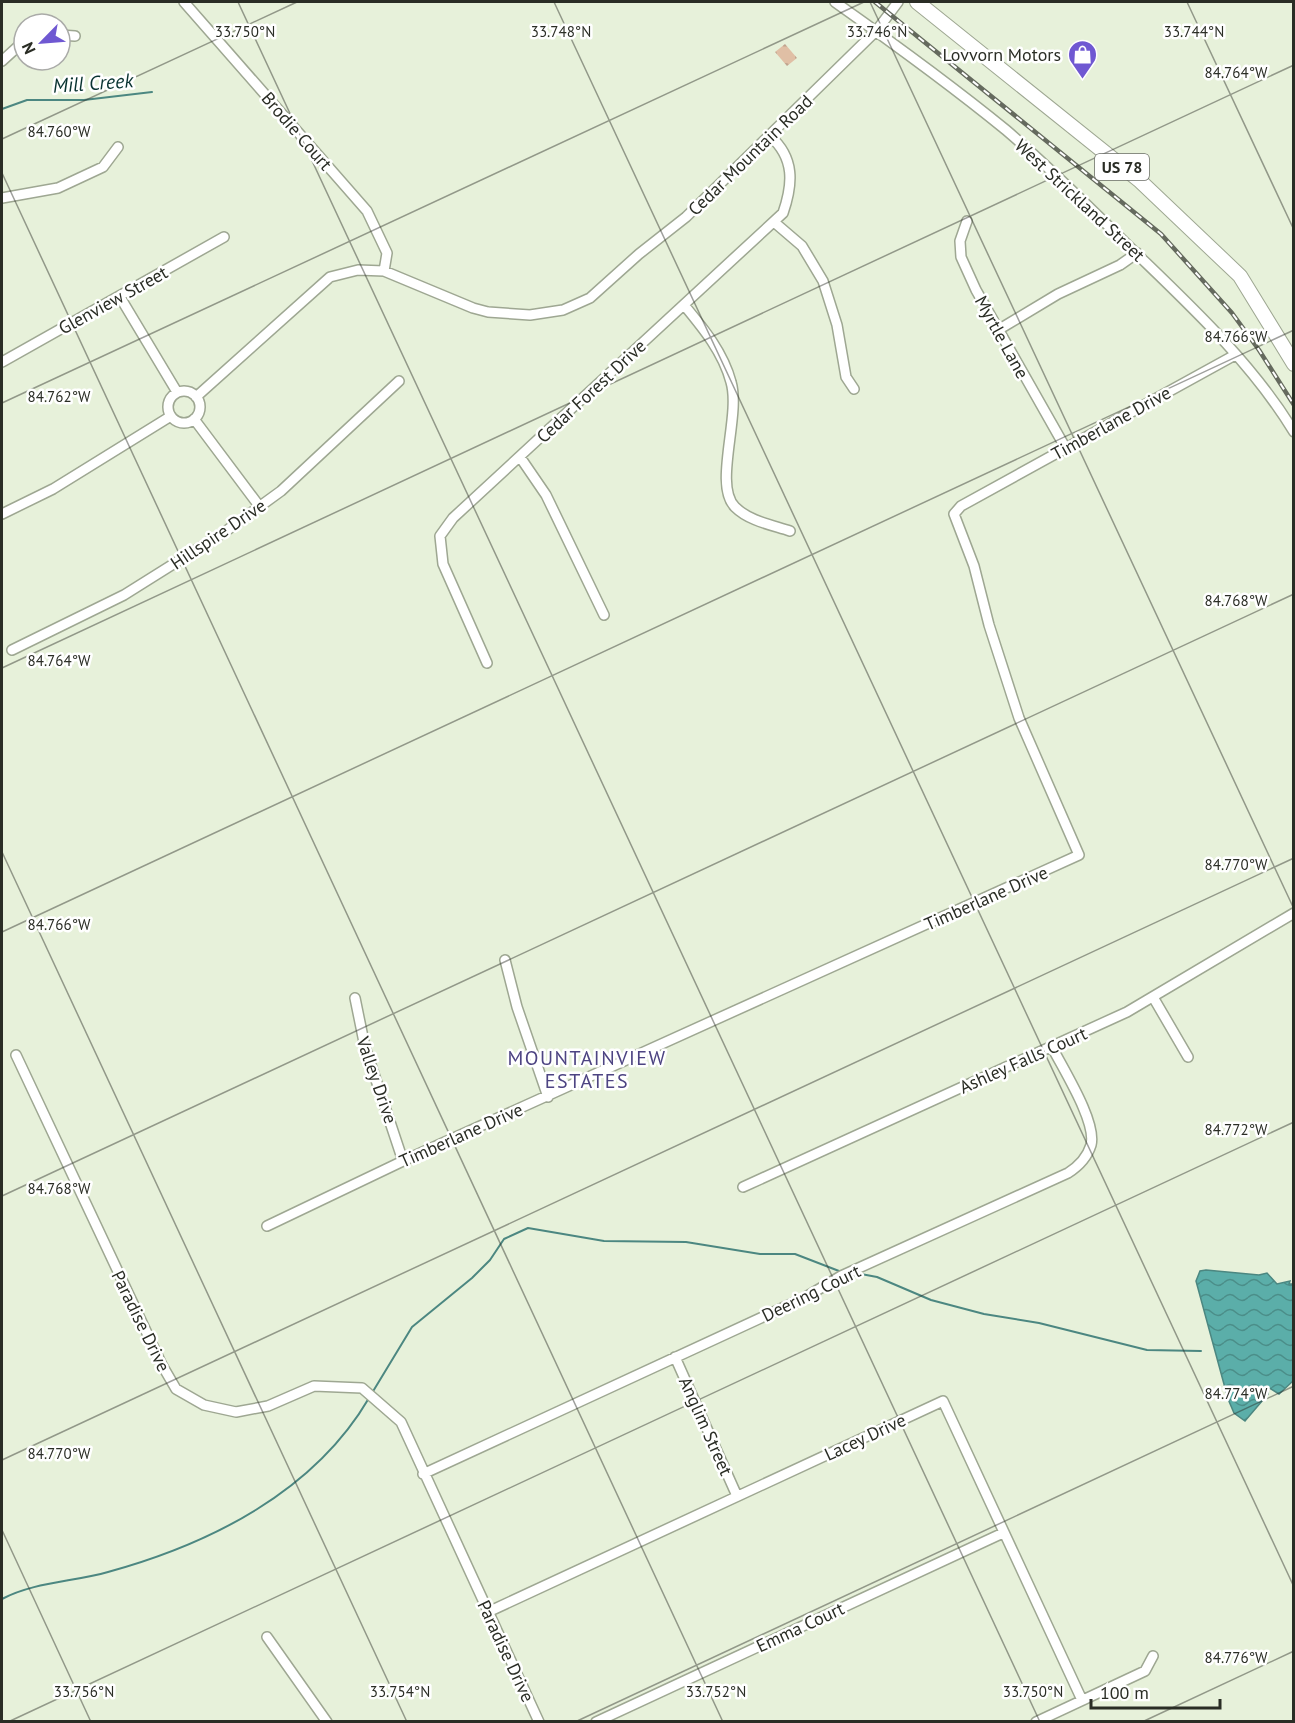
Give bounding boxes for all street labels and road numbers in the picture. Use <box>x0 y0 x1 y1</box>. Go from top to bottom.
street label: Brodie Court <box>257 87 337 175</box>
street label: Cedar Mountain Road <box>683 90 817 220</box>
street label: West Strickland Street <box>1010 134 1150 266</box>
road number: US 78 <box>1095 154 1149 180</box>
street label: Glenview Street <box>54 261 172 339</box>
street label: Myrtle Lane <box>970 291 1034 383</box>
street label: Cedar Forest Drive <box>531 334 651 448</box>
street label: Timberlane Drive <box>1047 381 1175 465</box>
street label: Hillspire Drive <box>166 494 270 574</box>
street label: Timberlane Drive <box>921 861 1051 935</box>
street label: Ashley Falls Court <box>956 1022 1090 1098</box>
street label: Valley Drive <box>351 1033 403 1126</box>
street label: Timberlane Drive <box>396 1098 526 1172</box>
street label: Deering Court <box>758 1259 864 1327</box>
street label: Paradise Drive <box>107 1267 175 1375</box>
street label: Anglim Street <box>674 1373 738 1479</box>
street label: Lacey Drive <box>821 1408 909 1466</box>
street label: Paradise Drive <box>472 1596 540 1706</box>
street label: Emma Court <box>752 1597 848 1657</box>

